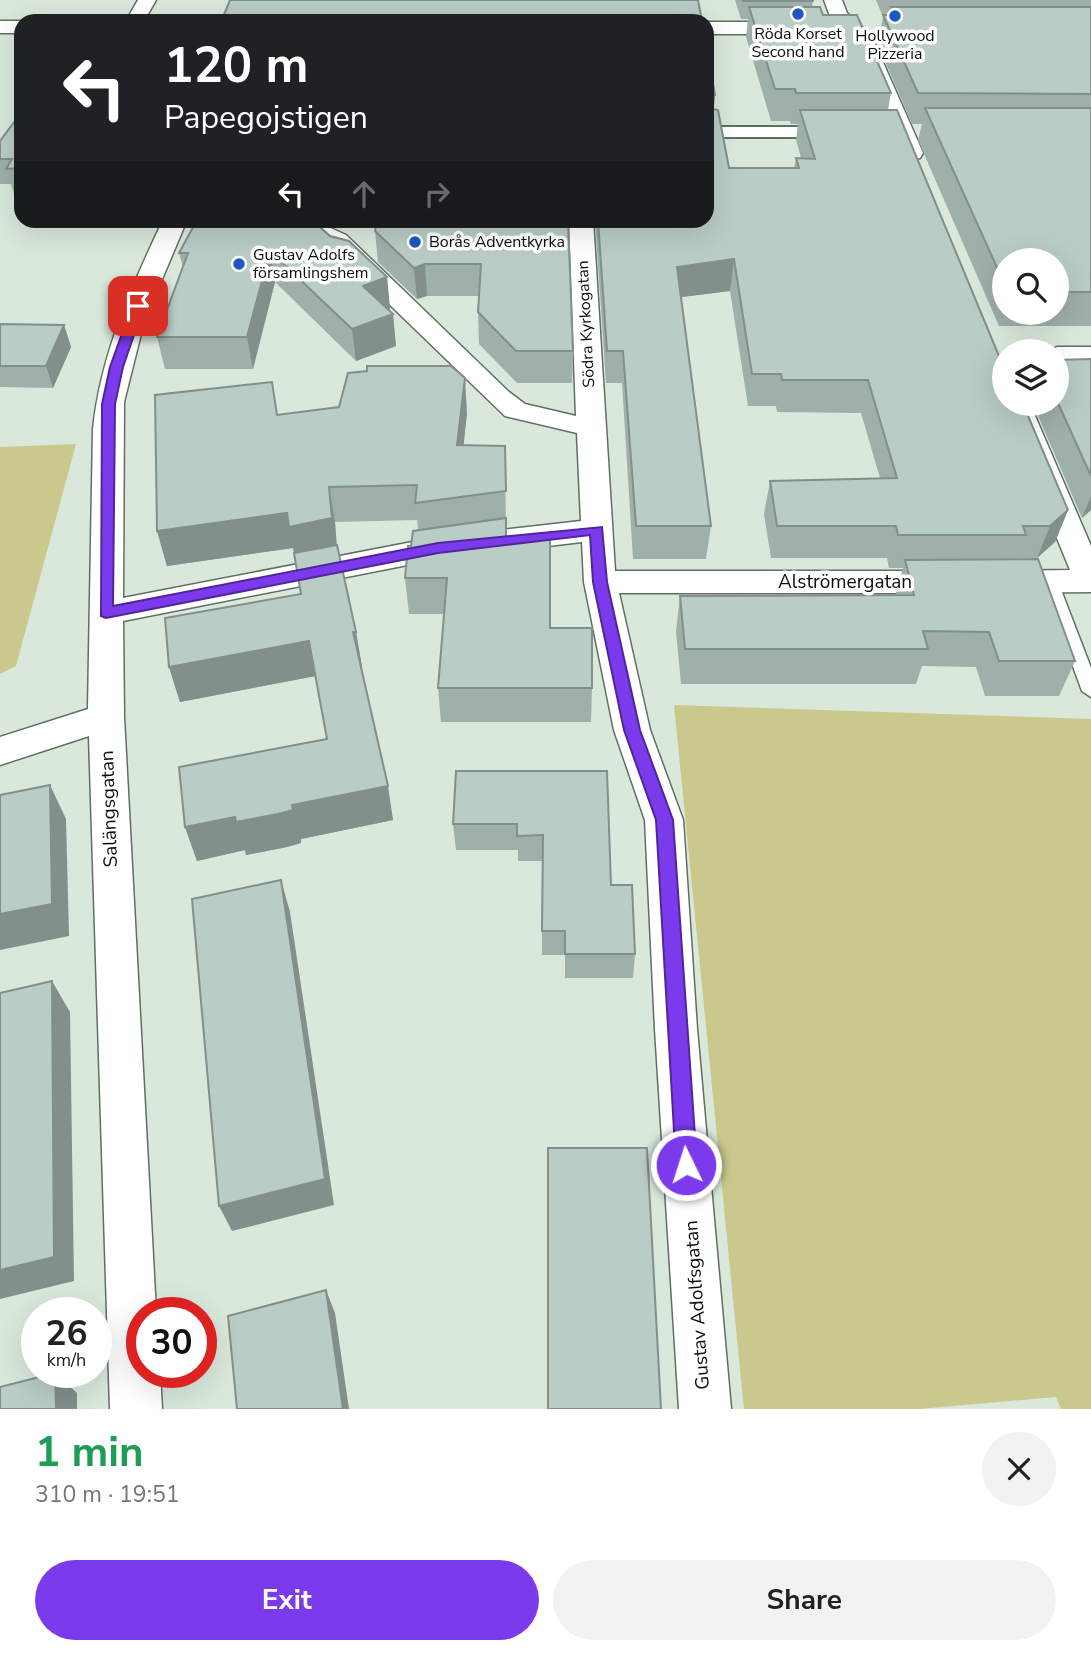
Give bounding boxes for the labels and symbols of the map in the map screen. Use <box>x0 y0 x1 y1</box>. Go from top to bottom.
marker: Röda Korset Second hand <box>790 6 806 22</box>
marker: Hollywood Pizzeria <box>887 8 903 24</box>
place label: Röda Korset Second hand <box>751 23 845 63</box>
place label: Hollywood Pizzeria <box>855 25 935 65</box>
place label: Borås Adventkyrka <box>429 231 565 253</box>
marker: Borås Adventkyrka <box>407 234 423 250</box>
place label: Gustav Adolfs församlingshem <box>253 244 368 284</box>
marker: Gustav Adolfs församlingshem <box>231 256 247 272</box>
street label: Södra Kyrkogatan <box>572 260 600 388</box>
pin <box>108 276 168 336</box>
street label: Alströmergatan <box>778 569 912 595</box>
street label: Salängsgatan <box>94 750 124 868</box>
position arrow <box>649 1128 723 1202</box>
street label: Gustav Adolfsgatan <box>678 1219 716 1391</box>
speed limit sign: 30 <box>126 1297 217 1388</box>

